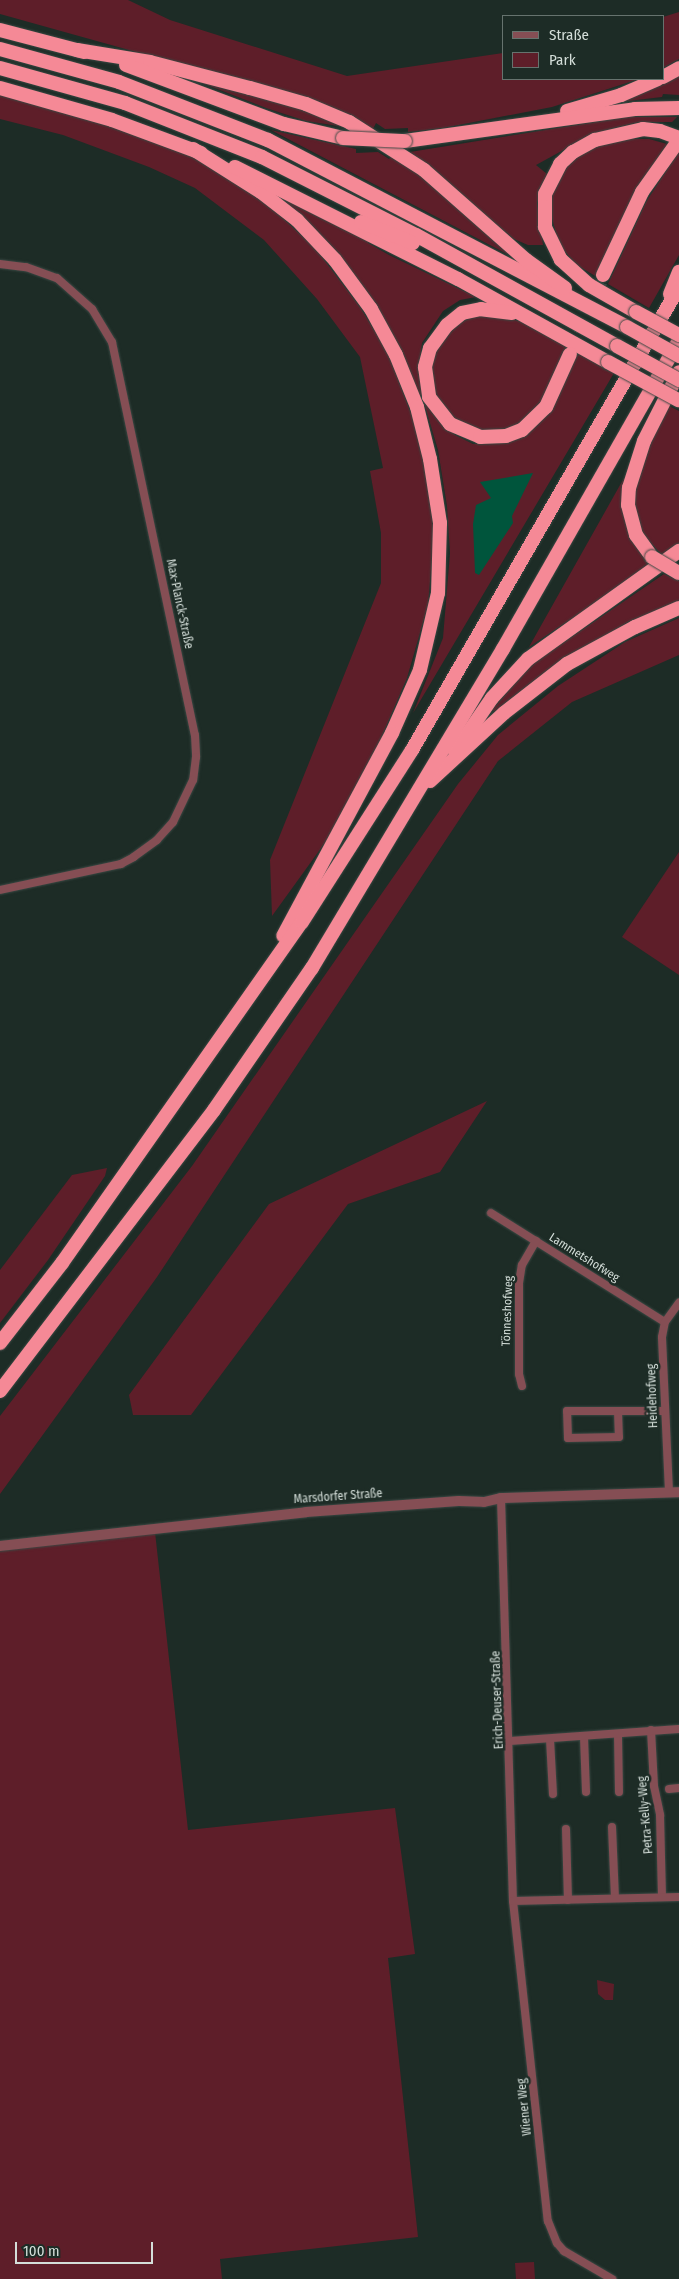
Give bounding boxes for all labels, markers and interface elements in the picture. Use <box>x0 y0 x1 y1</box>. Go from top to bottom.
legend <box>502 15 664 80</box>
text: Straße <box>549 26 589 44</box>
text: Park <box>549 51 576 69</box>
street label: Max-Planck-Straße <box>162 558 196 650</box>
street label: Lammetshofweg <box>546 1231 622 1285</box>
street label: Tönneshofweg <box>500 1275 516 1347</box>
street label: Heidehofweg <box>645 1364 661 1428</box>
street label: Marsdorfer Straße <box>293 1487 383 1507</box>
street label: Erich-Deuser-Straße <box>489 1651 507 1749</box>
street label: Petra-Kelly-Weg <box>635 1775 657 1855</box>
street label: Wiener Weg <box>515 2078 535 2136</box>
scale bar <box>18 2232 155 2264</box>
text: 100 m <box>23 2242 60 2260</box>

